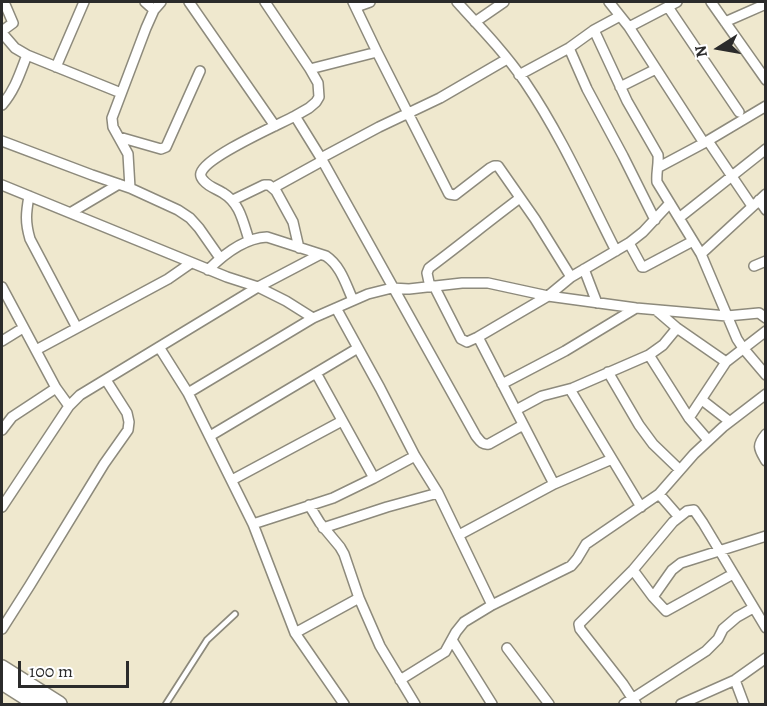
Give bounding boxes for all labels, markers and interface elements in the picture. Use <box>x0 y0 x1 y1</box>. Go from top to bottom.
north arrow <box>689 18 749 78</box>
text: N <box>689 44 713 59</box>
scale bar <box>21 649 132 687</box>
text: 100 m <box>29 659 73 683</box>

